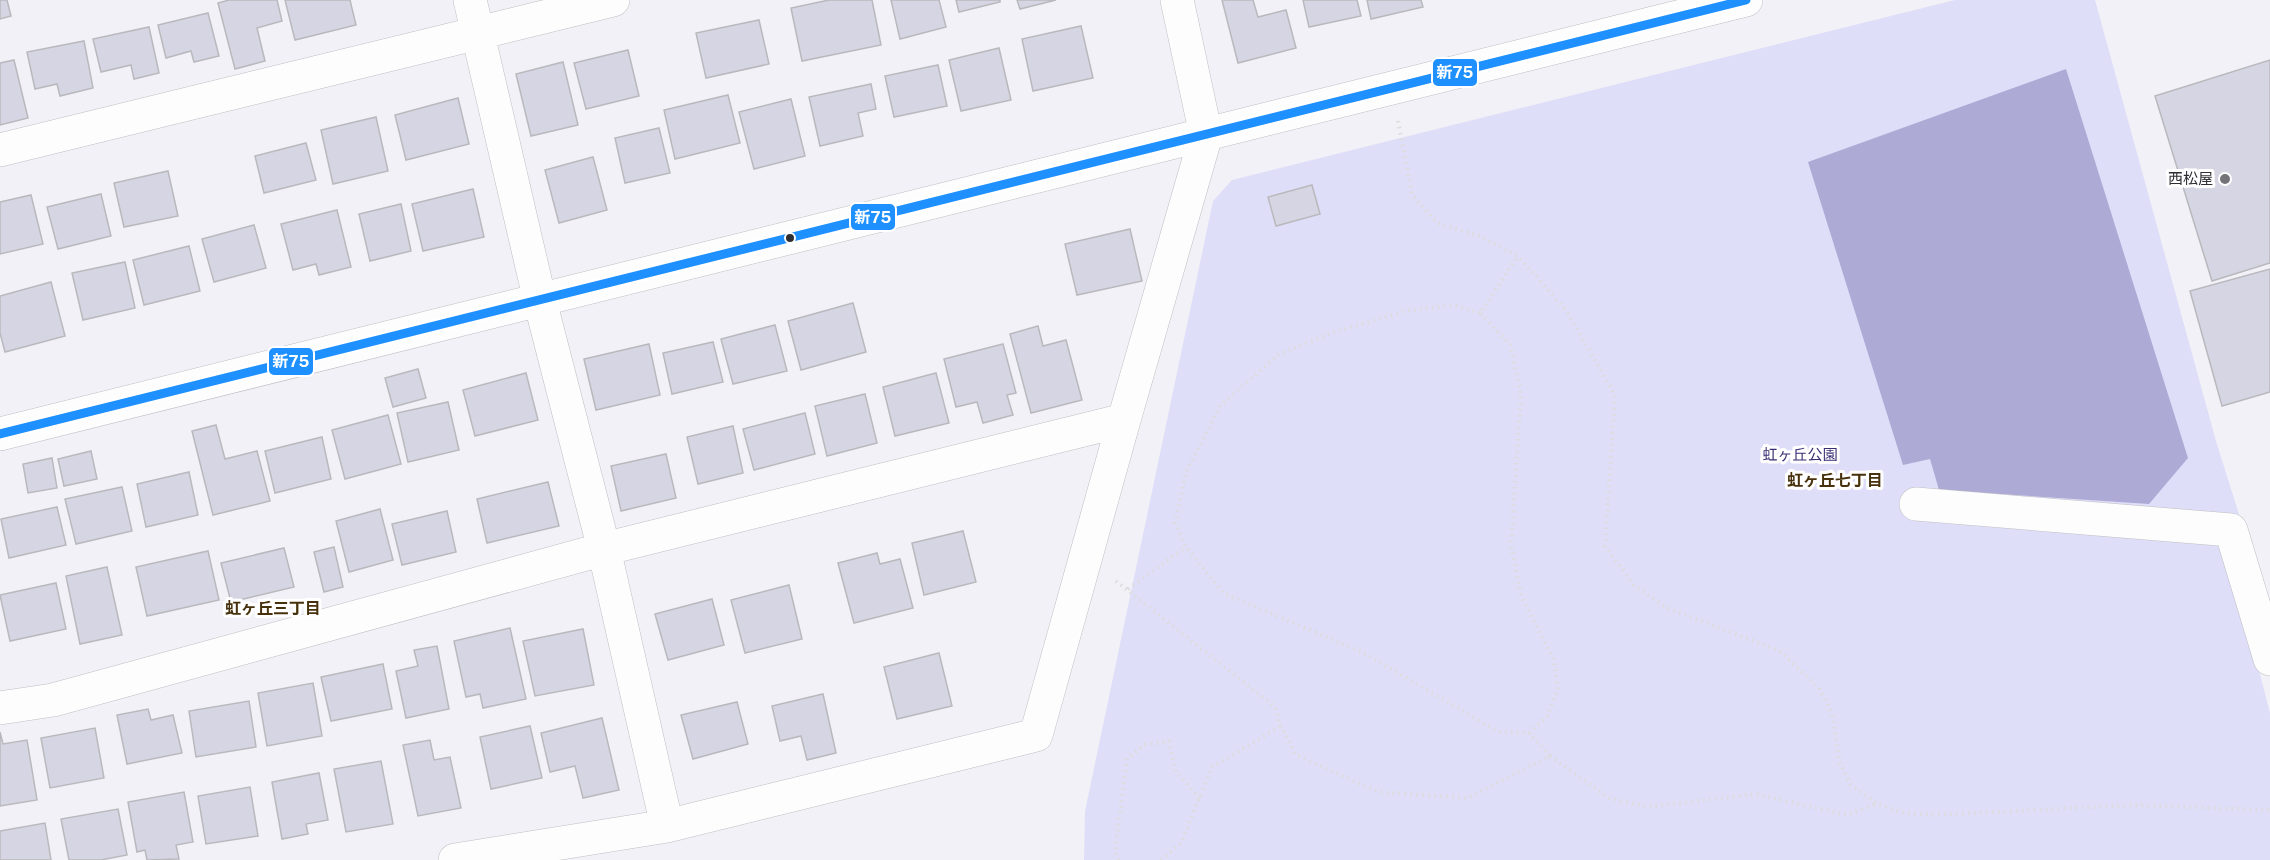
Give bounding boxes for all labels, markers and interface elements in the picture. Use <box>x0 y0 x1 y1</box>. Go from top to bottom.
line badge: 新75 <box>1432 58 1478 87</box>
text: 新75 <box>1437 63 1474 82</box>
place label: 西松屋 <box>2168 170 2213 187</box>
marker: 西松屋 <box>2218 172 2232 186</box>
line badge: 新75 <box>850 203 896 231</box>
text: 新75 <box>855 208 892 227</box>
unlabelled marker <box>784 232 796 244</box>
line badge: 新75 <box>268 347 314 376</box>
text: 新75 <box>273 352 310 371</box>
park label: 虹ヶ丘公園 <box>1762 446 1838 463</box>
district label: 虹ヶ丘七丁目 <box>1787 471 1883 490</box>
district label: 虹ヶ丘三丁目 <box>225 599 321 618</box>

